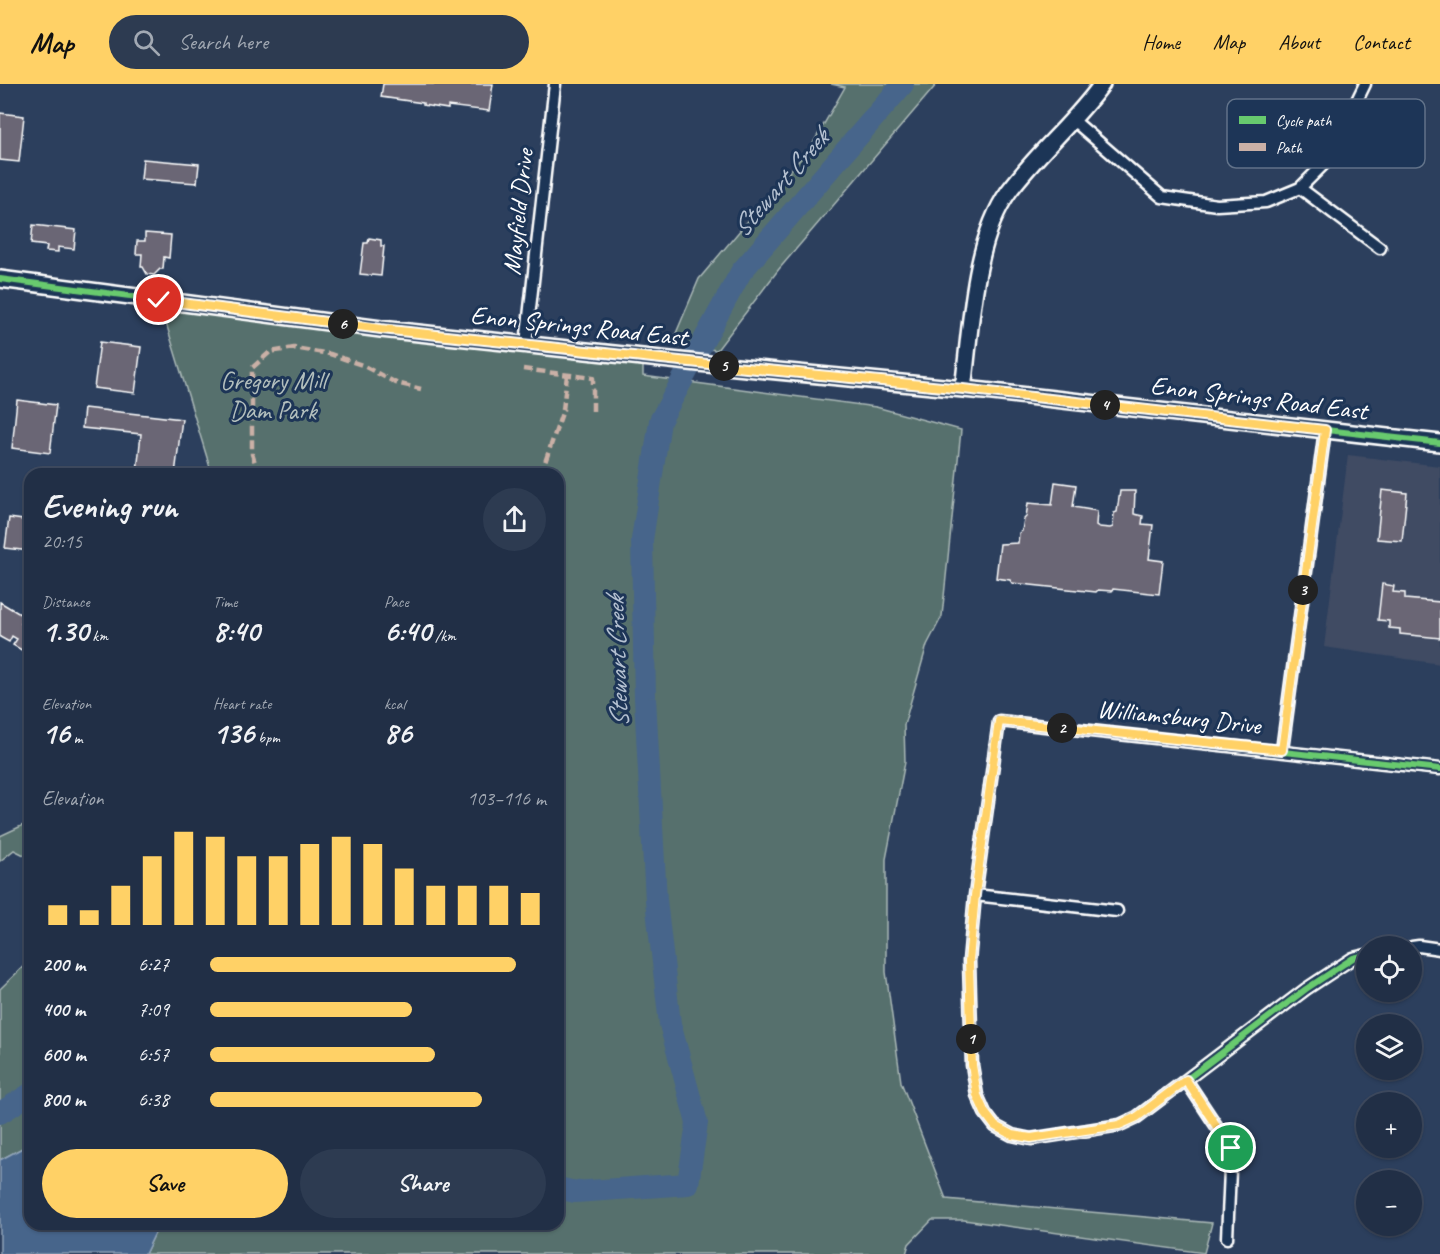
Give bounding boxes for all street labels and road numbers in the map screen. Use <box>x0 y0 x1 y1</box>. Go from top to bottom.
street label: Mayfield Drive <box>495 145 541 277</box>
street label: Enon Springs Road East <box>469 298 691 354</box>
street label: Enon Springs Road East <box>1149 368 1371 428</box>
street label: Williamsburg Drive <box>1096 692 1264 742</box>

